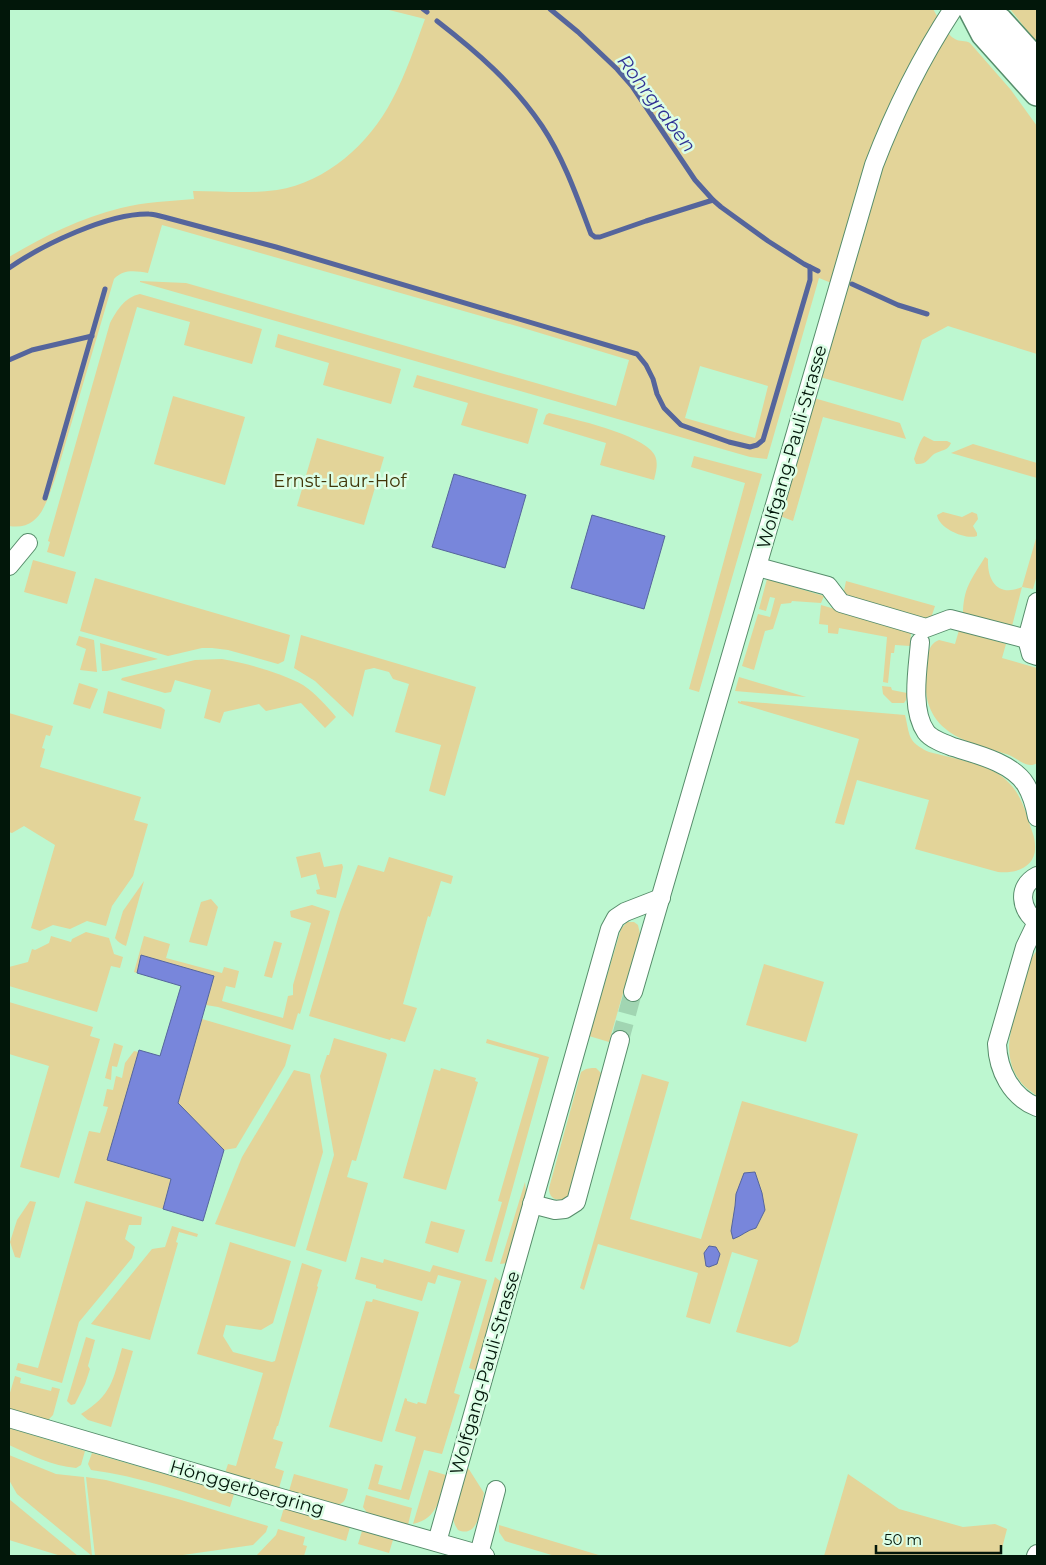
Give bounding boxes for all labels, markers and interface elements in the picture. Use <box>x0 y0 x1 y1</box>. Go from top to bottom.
water label: Rohrgraben <box>612 50 701 157</box>
street label: Wolfgang-Pauli-Strasse <box>752 342 832 551</box>
park label: Ernst-Laur-Hof <box>273 470 408 492</box>
street label: Wolfgang-Pauli-Strasse <box>445 1268 525 1477</box>
street label: Hönggerbergring <box>167 1455 327 1521</box>
scale bar <box>876 1522 1001 1554</box>
text: 50 m <box>884 1530 922 1549</box>

